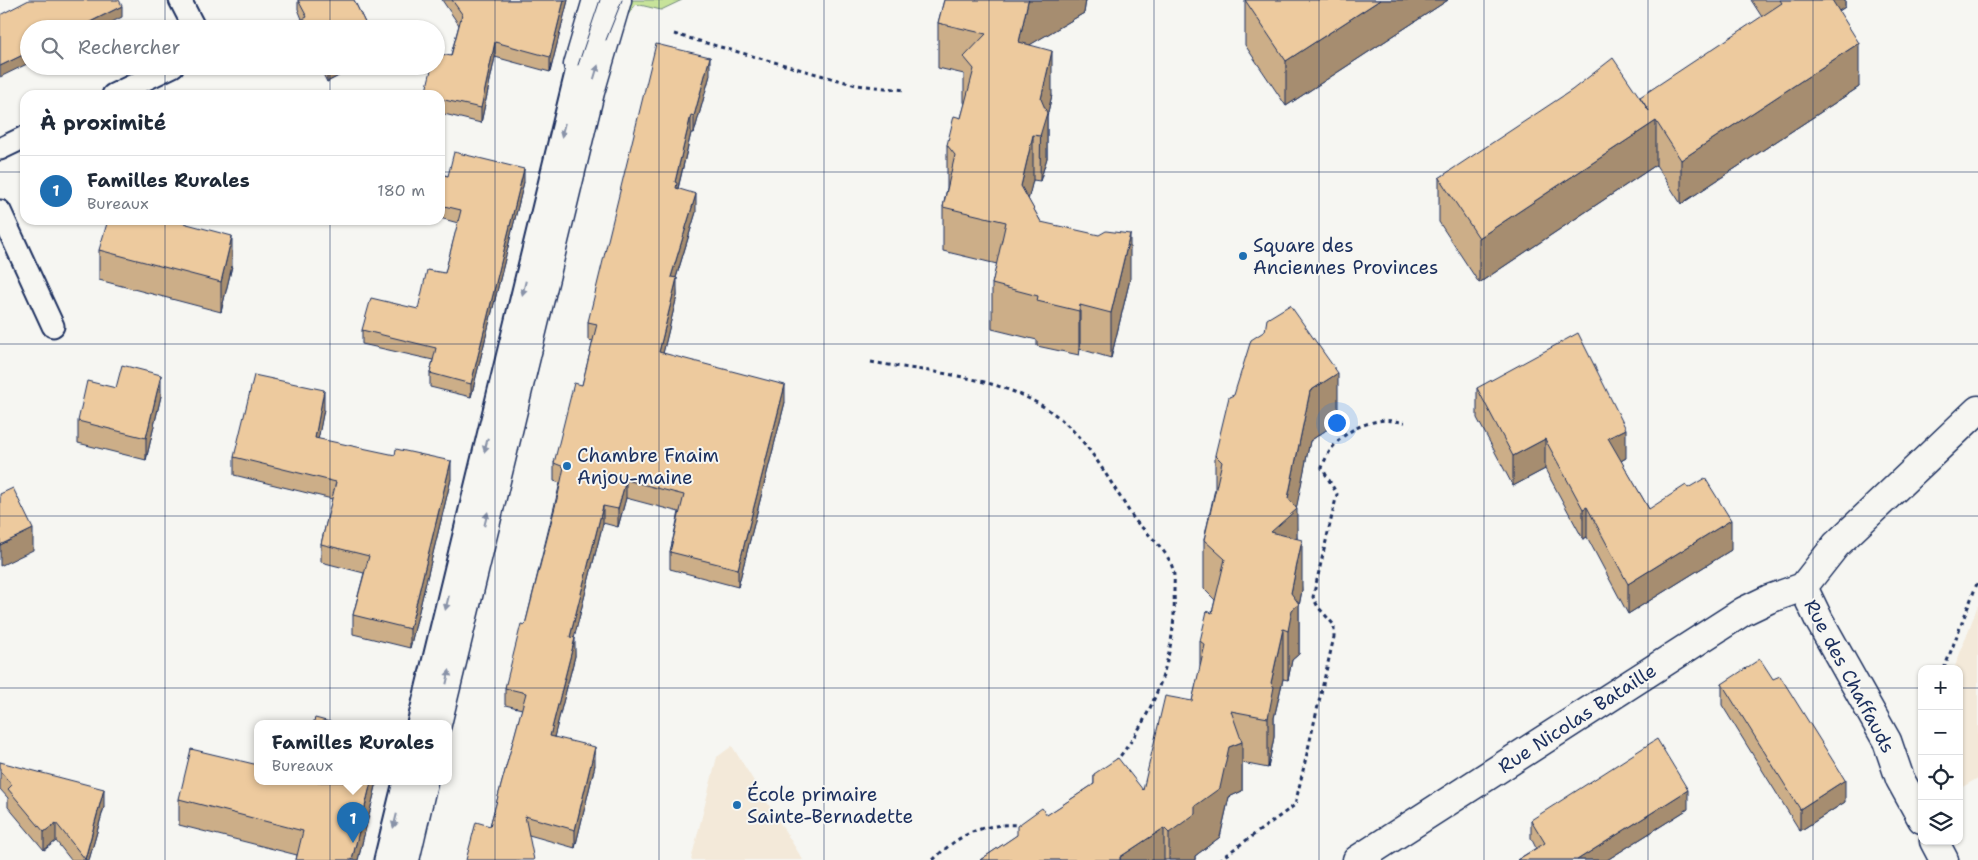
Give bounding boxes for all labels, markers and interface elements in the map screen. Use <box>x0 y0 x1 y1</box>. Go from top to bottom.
search box <box>20 20 445 75</box>
icon: search <box>38 34 66 62</box>
text: Rechercher <box>78 35 181 60</box>
one-way arrow <box>592 64 600 79</box>
text: À proximité <box>40 109 166 137</box>
one-way arrow <box>559 122 567 137</box>
text: Familles Rurales <box>87 168 250 193</box>
text: 1 <box>52 180 60 201</box>
text: 180 m <box>377 180 425 201</box>
text: Bureaux <box>87 193 148 214</box>
place label: Square des Anciennes Provinces <box>1253 233 1438 280</box>
marker: Square des Anciennes Provinces <box>1237 250 1249 262</box>
one-way arrow <box>520 280 528 295</box>
your location <box>1324 410 1350 436</box>
one-way arrow <box>482 438 490 453</box>
place label: Chambre Fnaim Anjou-maine <box>577 443 719 490</box>
marker: Chambre Fnaim Anjou-maine <box>561 460 573 472</box>
one-way arrow <box>482 511 490 526</box>
street label: Rue des Chaffauds <box>1798 595 1901 757</box>
one-way arrow <box>443 596 451 611</box>
street label: Rue Nicolas Bataille <box>1493 658 1661 779</box>
map controls <box>1918 665 1963 845</box>
button: + <box>1918 665 1963 710</box>
one-way arrow <box>444 669 452 684</box>
button: − <box>1918 710 1963 755</box>
popup <box>254 720 452 785</box>
text: Familles Rurales <box>272 730 434 755</box>
text: Bureaux <box>272 755 333 776</box>
button: locate <box>1918 755 1963 800</box>
place label: École primaire Sainte-Bernadette <box>747 781 913 829</box>
marker: École primaire Sainte-Bernadette <box>731 799 743 811</box>
button: layers <box>1918 800 1963 845</box>
pin: 1 <box>337 802 369 843</box>
one-way arrow <box>391 813 399 828</box>

